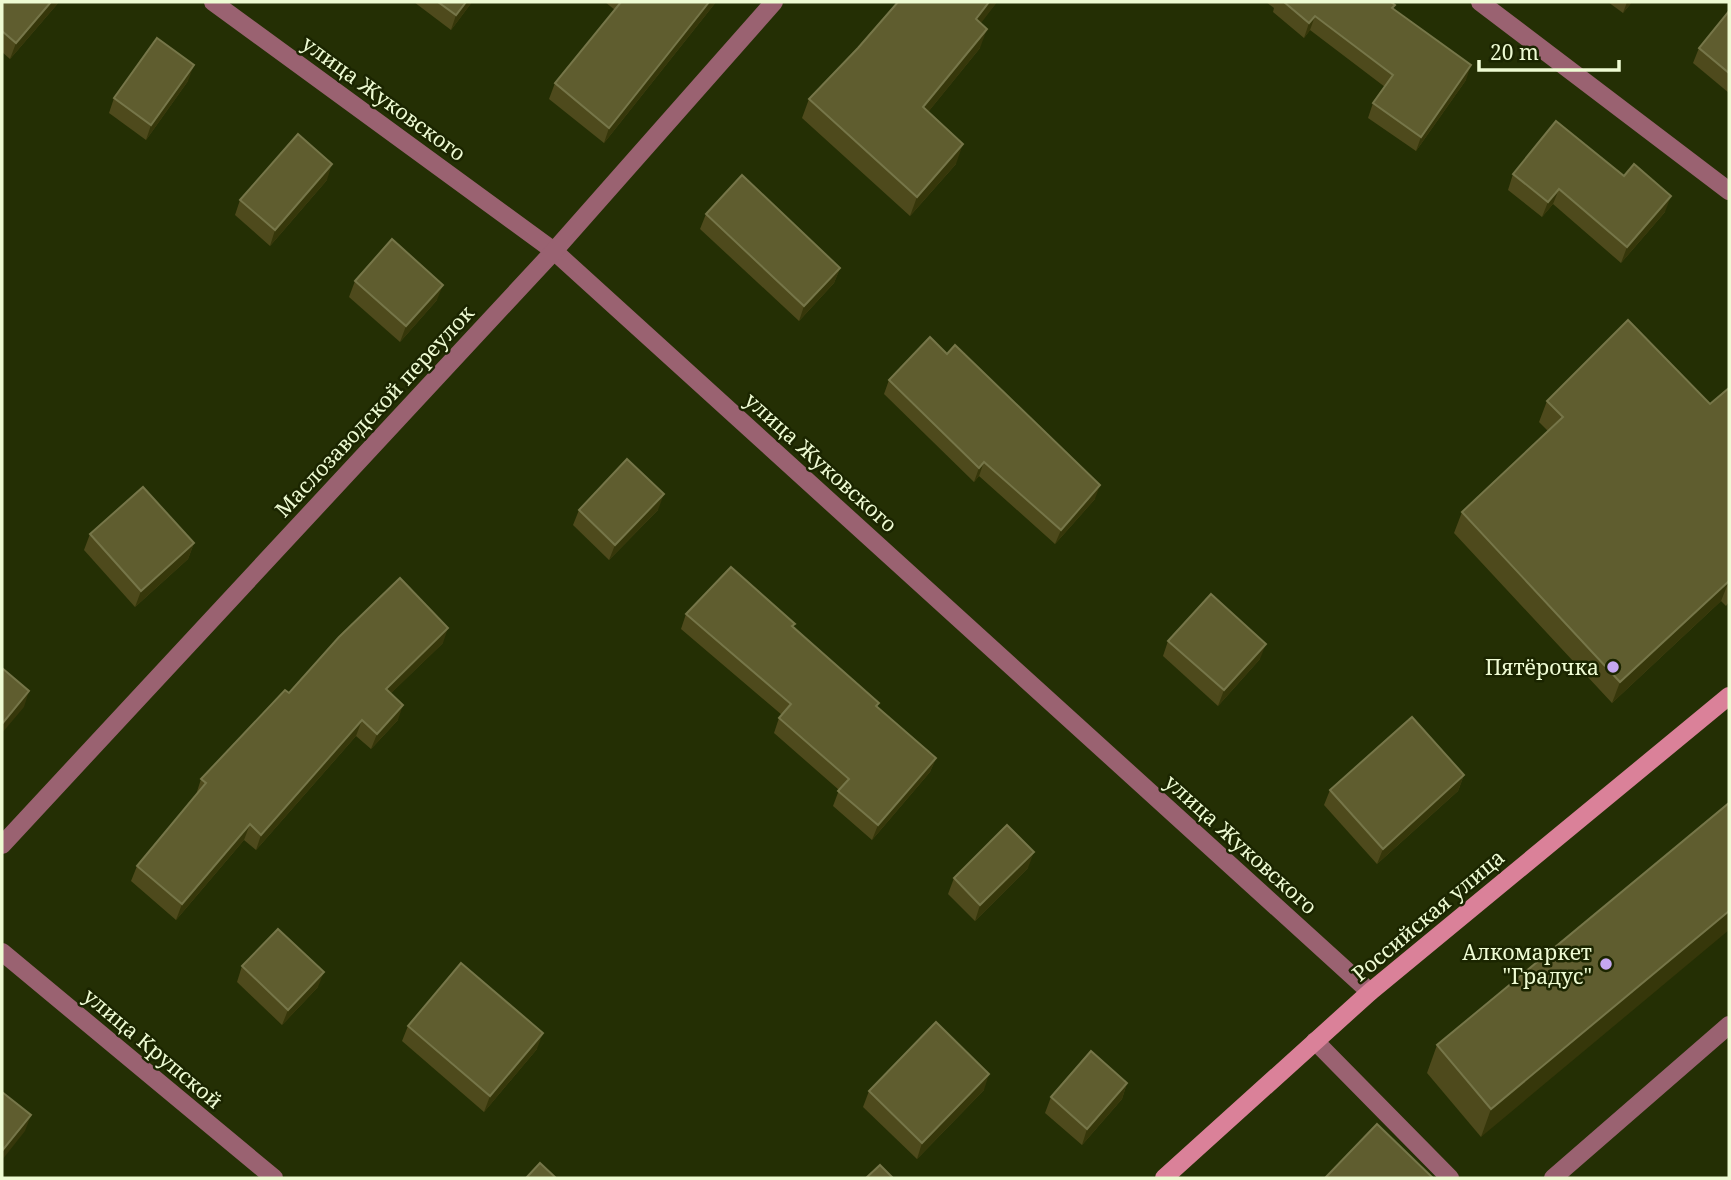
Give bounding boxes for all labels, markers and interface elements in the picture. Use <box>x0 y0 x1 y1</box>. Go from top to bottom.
scale bar <box>1479 28 1619 72</box>
street label: улица Жуковского <box>296 29 472 167</box>
text: 20 m <box>1490 38 1539 66</box>
street label: Маслозаводской переулок <box>268 299 480 523</box>
street label: улица Жуковского <box>739 386 903 538</box>
place label: Пятёрочка <box>1485 653 1599 681</box>
marker: Пятёрочка <box>1605 659 1621 675</box>
street label: улица Жуковского <box>1159 768 1323 920</box>
street label: Российская улица <box>1346 843 1510 987</box>
place label: Алкомаркет "Градус" <box>1462 938 1592 990</box>
marker: Алкомаркет "Градус" <box>1598 956 1614 972</box>
street label: улица Крупской <box>78 982 228 1114</box>

